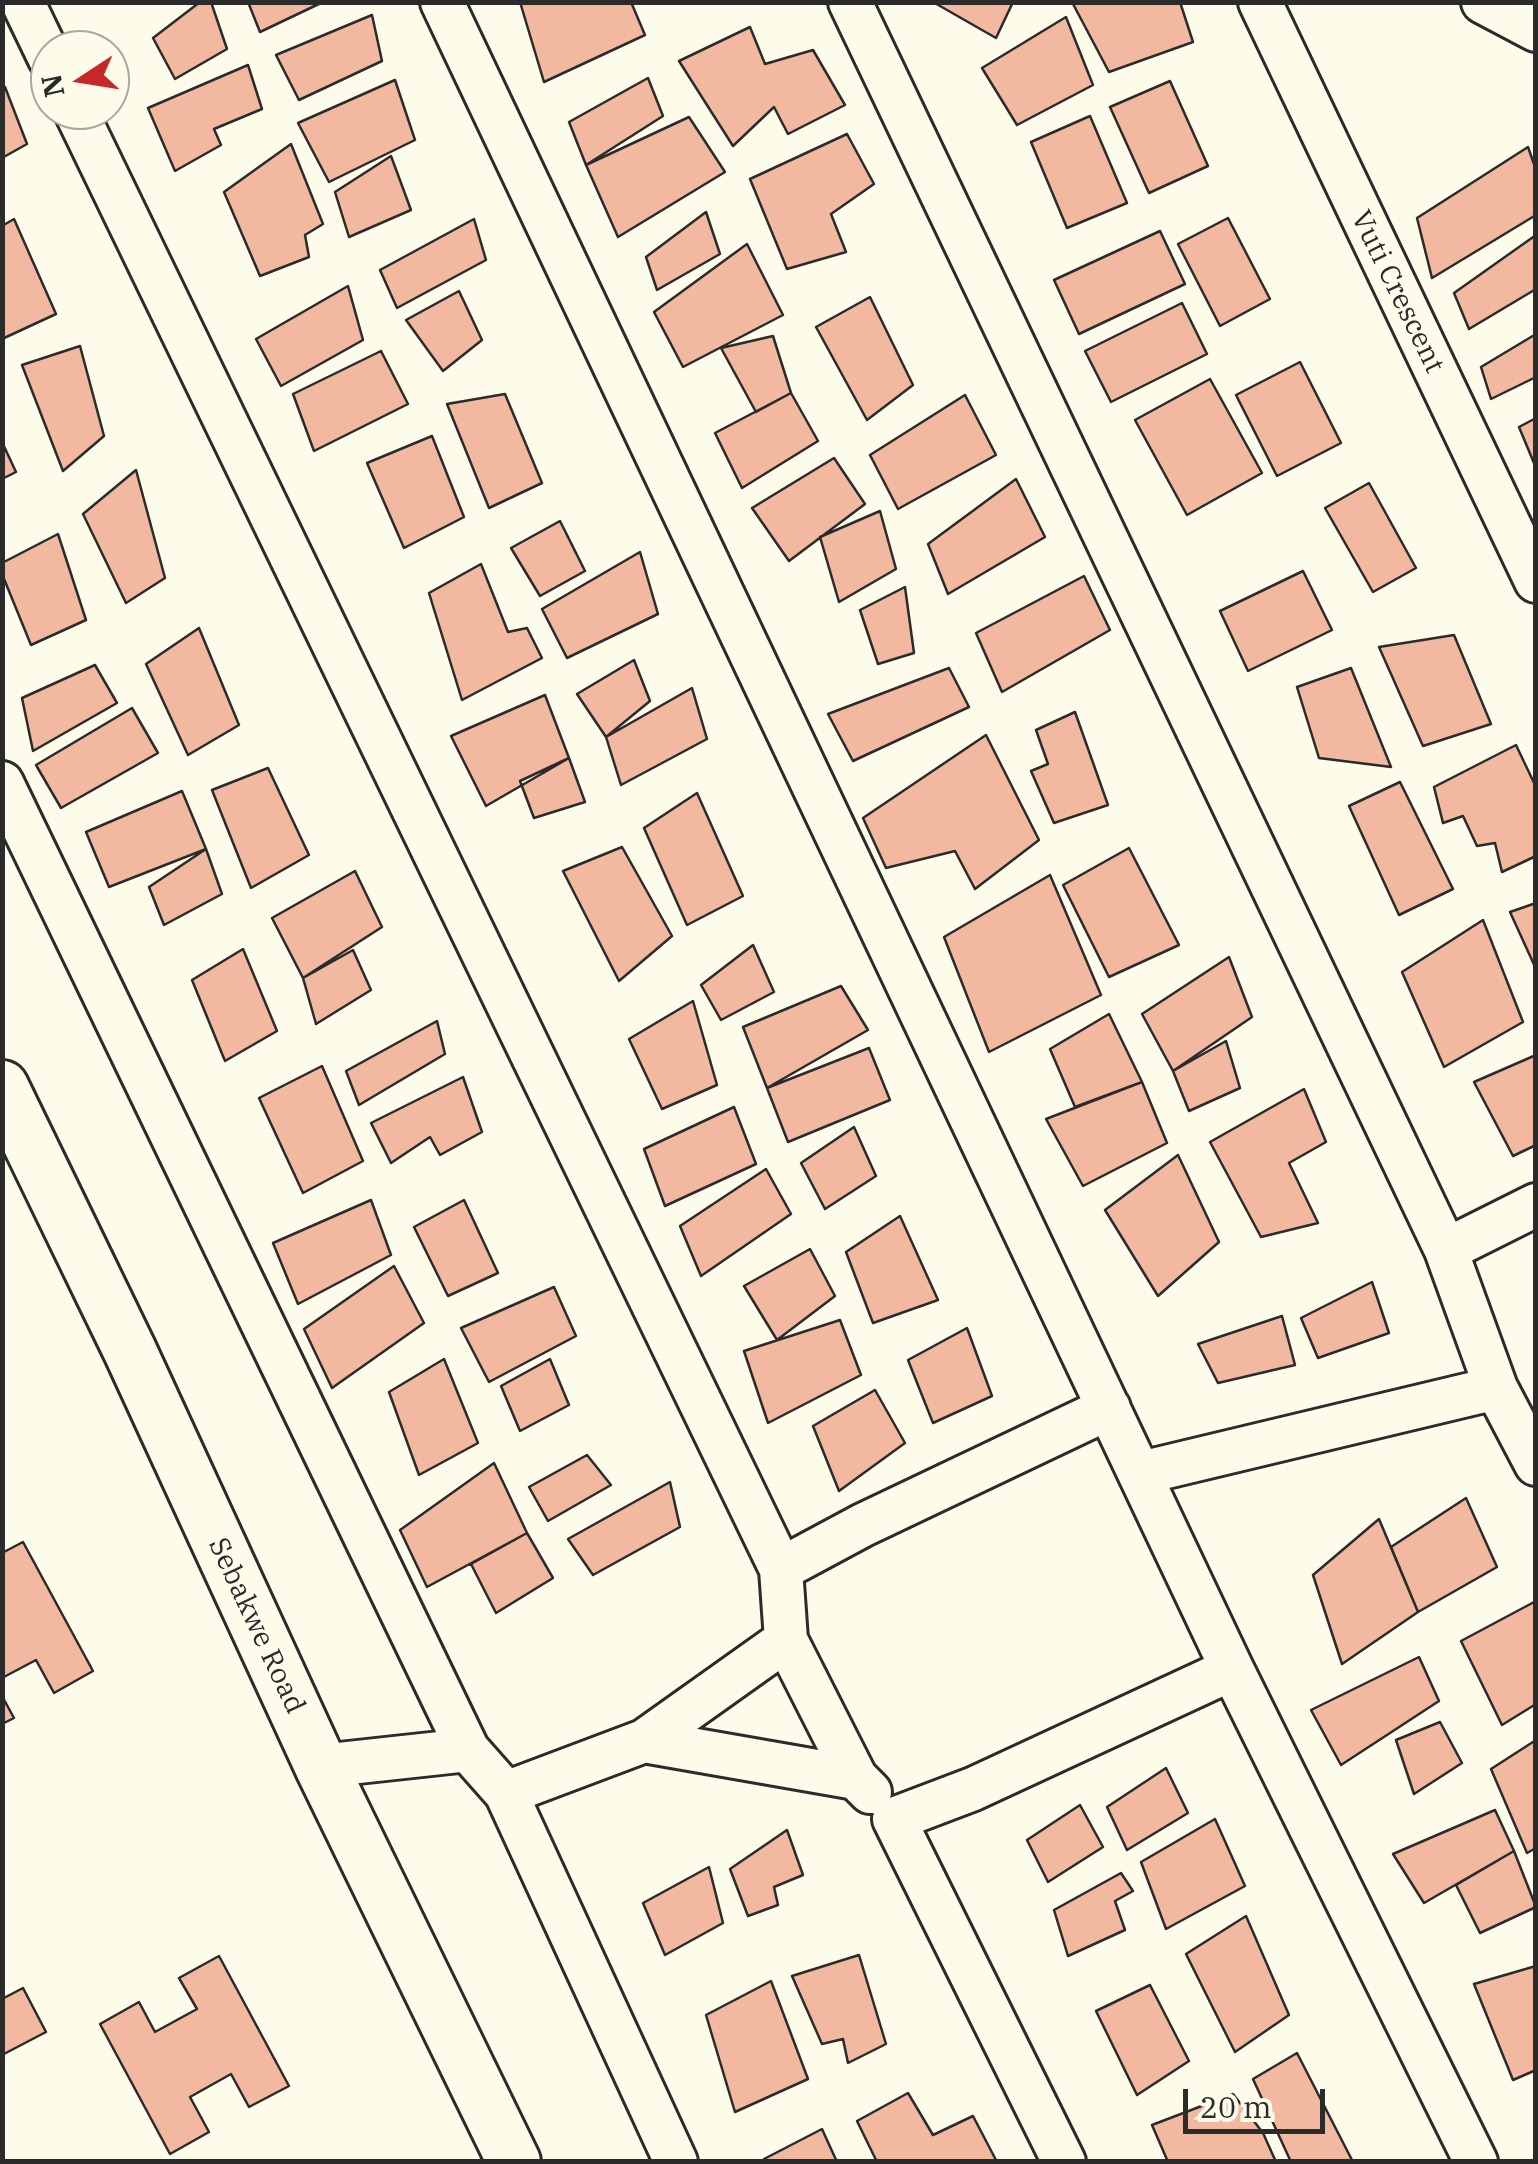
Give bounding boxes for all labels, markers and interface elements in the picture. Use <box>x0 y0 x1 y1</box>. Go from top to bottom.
north arrow <box>30 30 130 130</box>
text: N <box>32 71 73 101</box>
street label: Vuti Crescent <box>1343 205 1451 379</box>
street label: Sebakwe Road <box>201 1533 311 1719</box>
scale bar <box>1188 2069 1330 2131</box>
text: 20 m <box>1200 2087 1272 2126</box>

